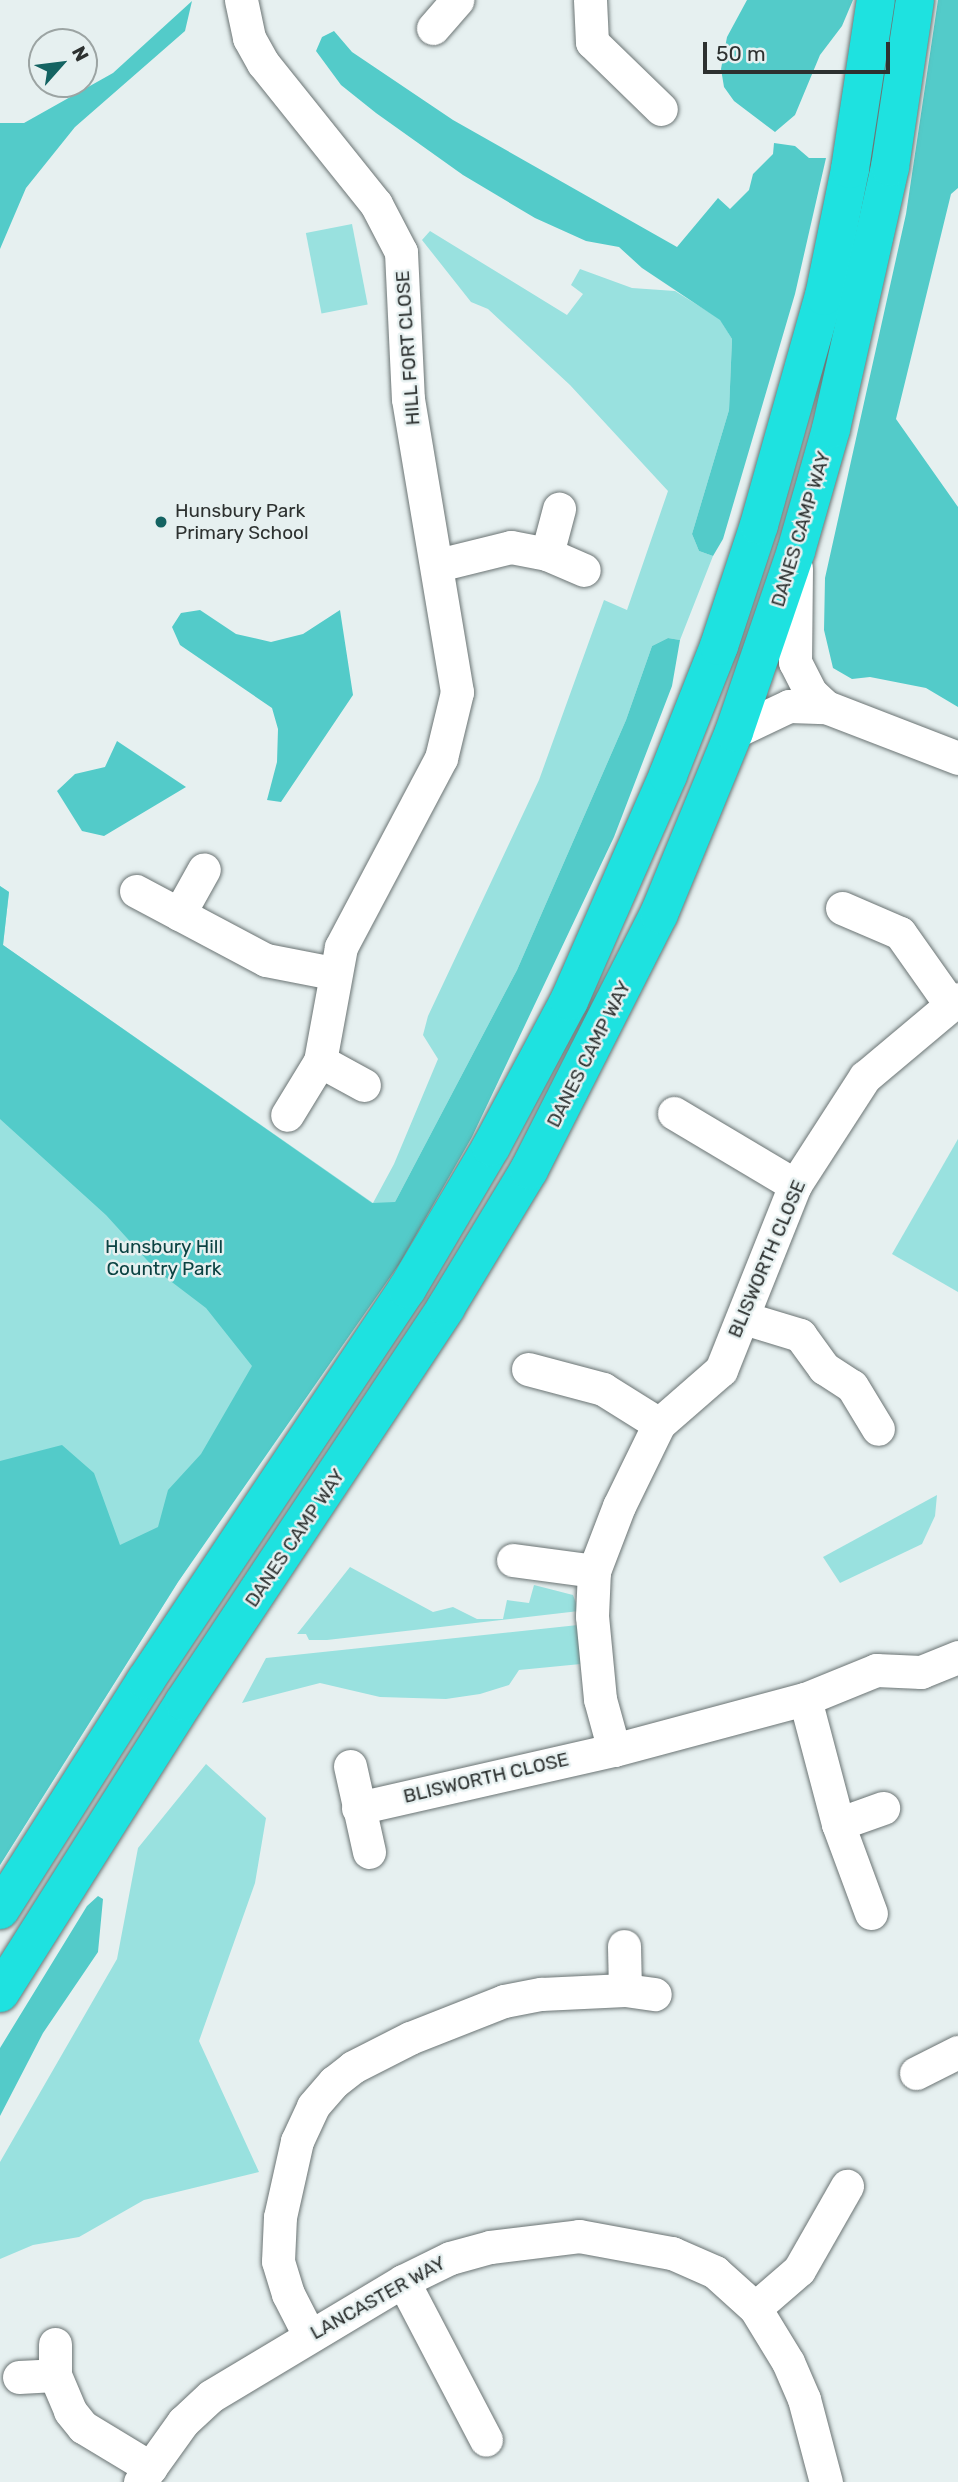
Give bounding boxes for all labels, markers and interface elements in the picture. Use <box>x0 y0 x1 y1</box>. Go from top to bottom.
north arrow <box>28 28 98 98</box>
scale bar <box>706 28 893 72</box>
text: 50 m <box>716 41 766 66</box>
text: N <box>67 42 94 65</box>
street label: HILL FORT CLOSE <box>391 269 425 427</box>
street label: DANES CAMP WAY <box>766 448 836 610</box>
place label: Hunsbury Park Primary School <box>175 500 309 544</box>
marker: Hunsbury Park Primary School <box>153 514 169 530</box>
street label: DANES CAMP WAY <box>542 977 636 1131</box>
street label: BLISWORTH CLOSE <box>723 1177 811 1341</box>
park label: Hunsbury Hill Country Park <box>105 1236 223 1280</box>
street label: DANES CAMP WAY <box>240 1464 350 1612</box>
street label: BLISWORTH CLOSE <box>401 1748 571 1808</box>
street label: LANCASTER WAY <box>306 2251 450 2345</box>

